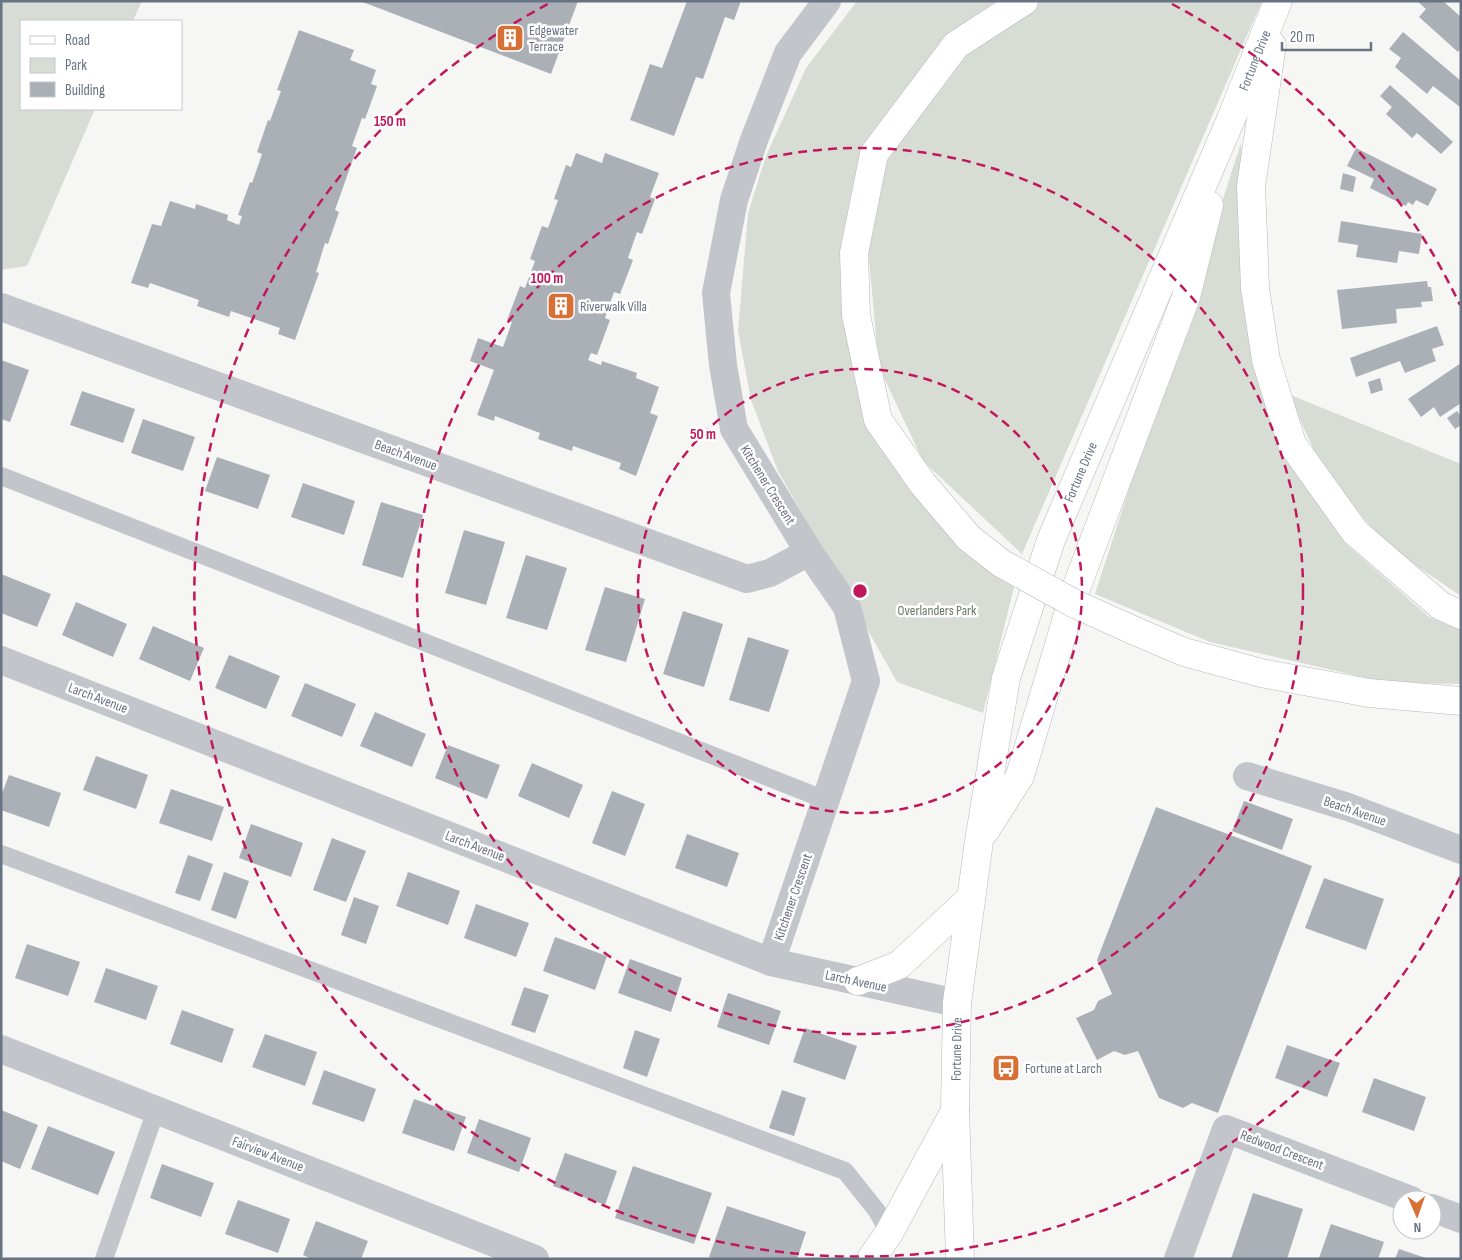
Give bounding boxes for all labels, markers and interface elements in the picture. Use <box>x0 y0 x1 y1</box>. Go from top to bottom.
legend <box>20 20 182 110</box>
scale bar <box>1282 20 1371 52</box>
place label: Edgewater Terrace <box>529 22 579 55</box>
building icon: Edgewater Terrace <box>495 23 525 53</box>
street label: Fortune Drive <box>1235 28 1274 93</box>
text: 20 m <box>1290 28 1315 47</box>
text: Road <box>65 31 90 50</box>
text: Park <box>65 56 87 75</box>
text: Building <box>65 81 105 100</box>
text: 150 m <box>374 112 406 131</box>
text: 100 m <box>531 269 563 288</box>
building icon: Riverwalk Villa <box>546 291 576 321</box>
place label: Riverwalk Villa <box>580 298 647 315</box>
text: 50 m <box>690 425 716 444</box>
street label: Beach Avenue <box>372 436 440 474</box>
street label: Fortune Drive <box>1060 439 1100 505</box>
street label: Kitchener Crescent <box>737 442 799 528</box>
centre of rings <box>851 582 869 600</box>
park label: Overlanders Park <box>898 602 977 619</box>
street label: Larch Avenue <box>66 679 130 717</box>
street label: Beach Avenue <box>1321 792 1389 830</box>
street label: Larch Avenue <box>443 827 507 865</box>
street label: Kitchener Crescent <box>770 851 816 943</box>
street label: Larch Avenue <box>824 966 888 996</box>
street label: Fortune Drive <box>947 1017 965 1081</box>
bus stop icon: Fortune at Larch <box>991 1053 1021 1083</box>
place label: Fortune at Larch <box>1025 1060 1102 1077</box>
street label: Redwood Crescent <box>1238 1126 1326 1174</box>
street label: Fairview Avenue <box>230 1133 306 1175</box>
north arrow <box>1392 1190 1442 1240</box>
text: N <box>1413 1219 1421 1236</box>

